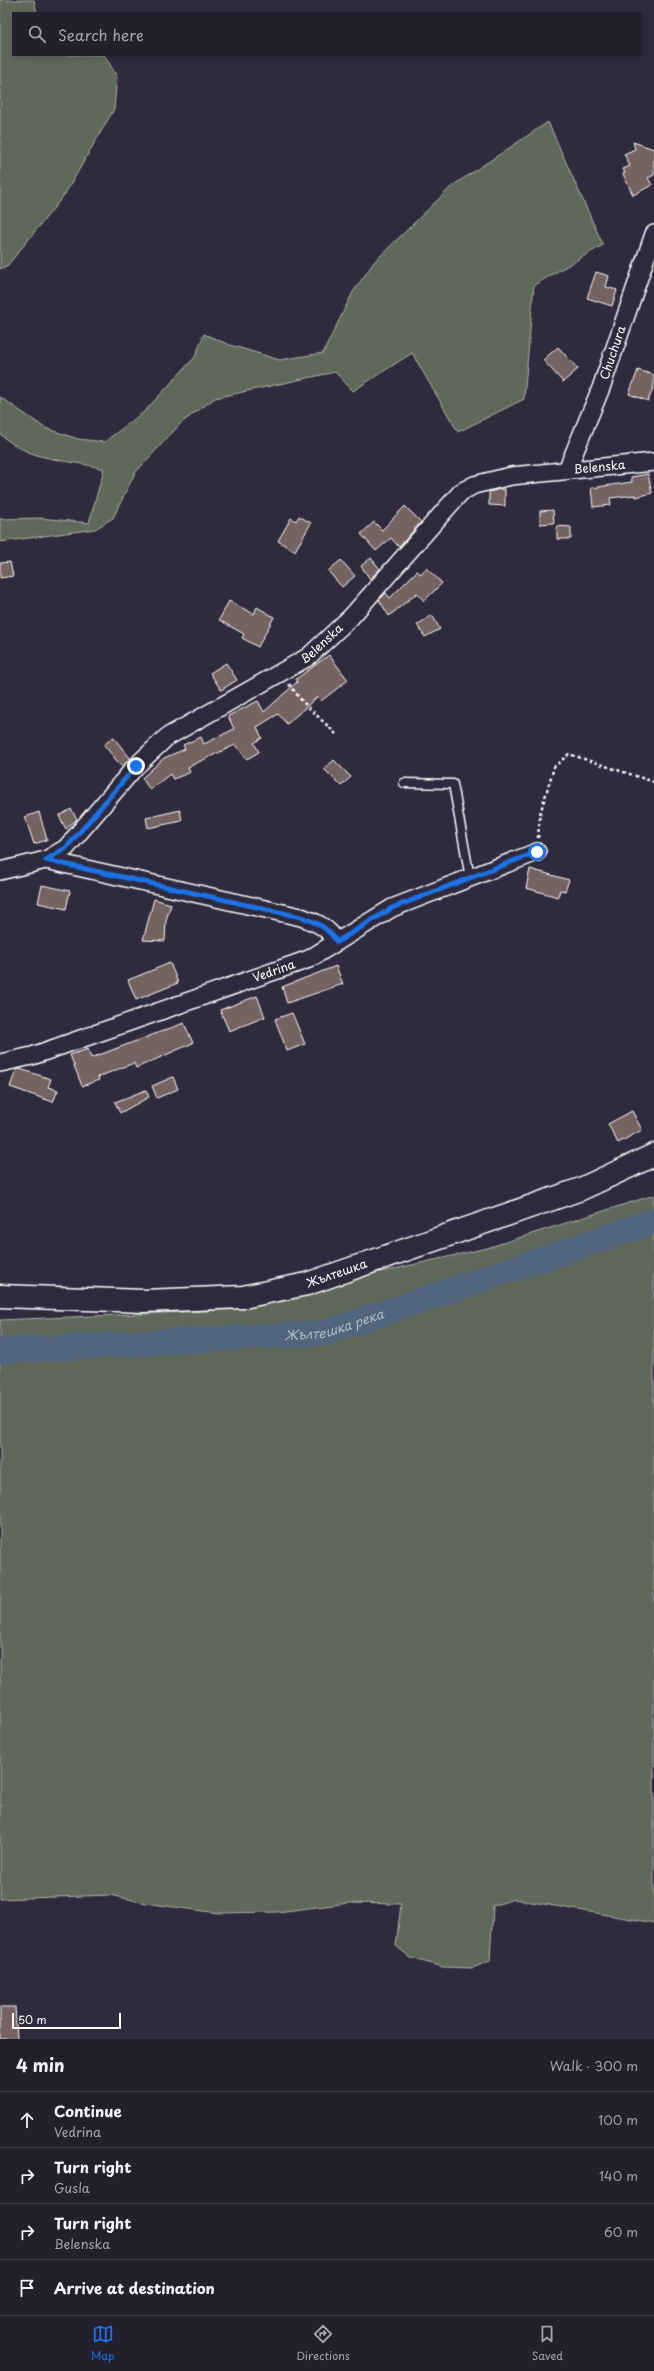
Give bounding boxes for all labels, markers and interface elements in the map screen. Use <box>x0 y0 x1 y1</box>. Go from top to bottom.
search box <box>12 12 642 56</box>
icon: search <box>26 23 48 45</box>
text: Search here <box>58 23 144 46</box>
street label: Chuchura <box>595 322 630 382</box>
street label: Belenska <box>573 455 627 478</box>
street label: Belenska <box>297 619 347 667</box>
route end <box>127 757 145 775</box>
route start <box>528 843 546 861</box>
street label: Vedrina <box>250 955 298 986</box>
street label: Жълтешка <box>303 1254 370 1292</box>
water label: Жълтешка река <box>284 1303 387 1344</box>
scale bar <box>12 2011 121 2030</box>
text: 50 m <box>18 2011 47 2028</box>
text: 4 min <box>16 2052 64 2078</box>
text: Walk · 300 m <box>550 2056 638 2075</box>
text: Continue <box>54 2099 122 2122</box>
icon: ahead <box>16 2109 38 2131</box>
text: 100 m <box>598 2110 638 2129</box>
text: Vedrina <box>54 2122 101 2141</box>
text: Turn right <box>54 2155 131 2178</box>
icon: right <box>16 2165 38 2187</box>
text: 140 m <box>599 2166 638 2185</box>
text: Gusla <box>54 2178 90 2197</box>
text: Turn right <box>54 2211 131 2234</box>
icon: right <box>16 2221 38 2243</box>
text: 60 m <box>604 2222 638 2241</box>
text: Belenska <box>54 2234 110 2253</box>
text: Arrive at destination <box>54 2276 215 2299</box>
icon: arrive <box>16 2277 38 2299</box>
tab: Map <box>91 2323 114 2364</box>
tab: Directions <box>296 2323 350 2364</box>
tab: Saved <box>532 2323 563 2364</box>

